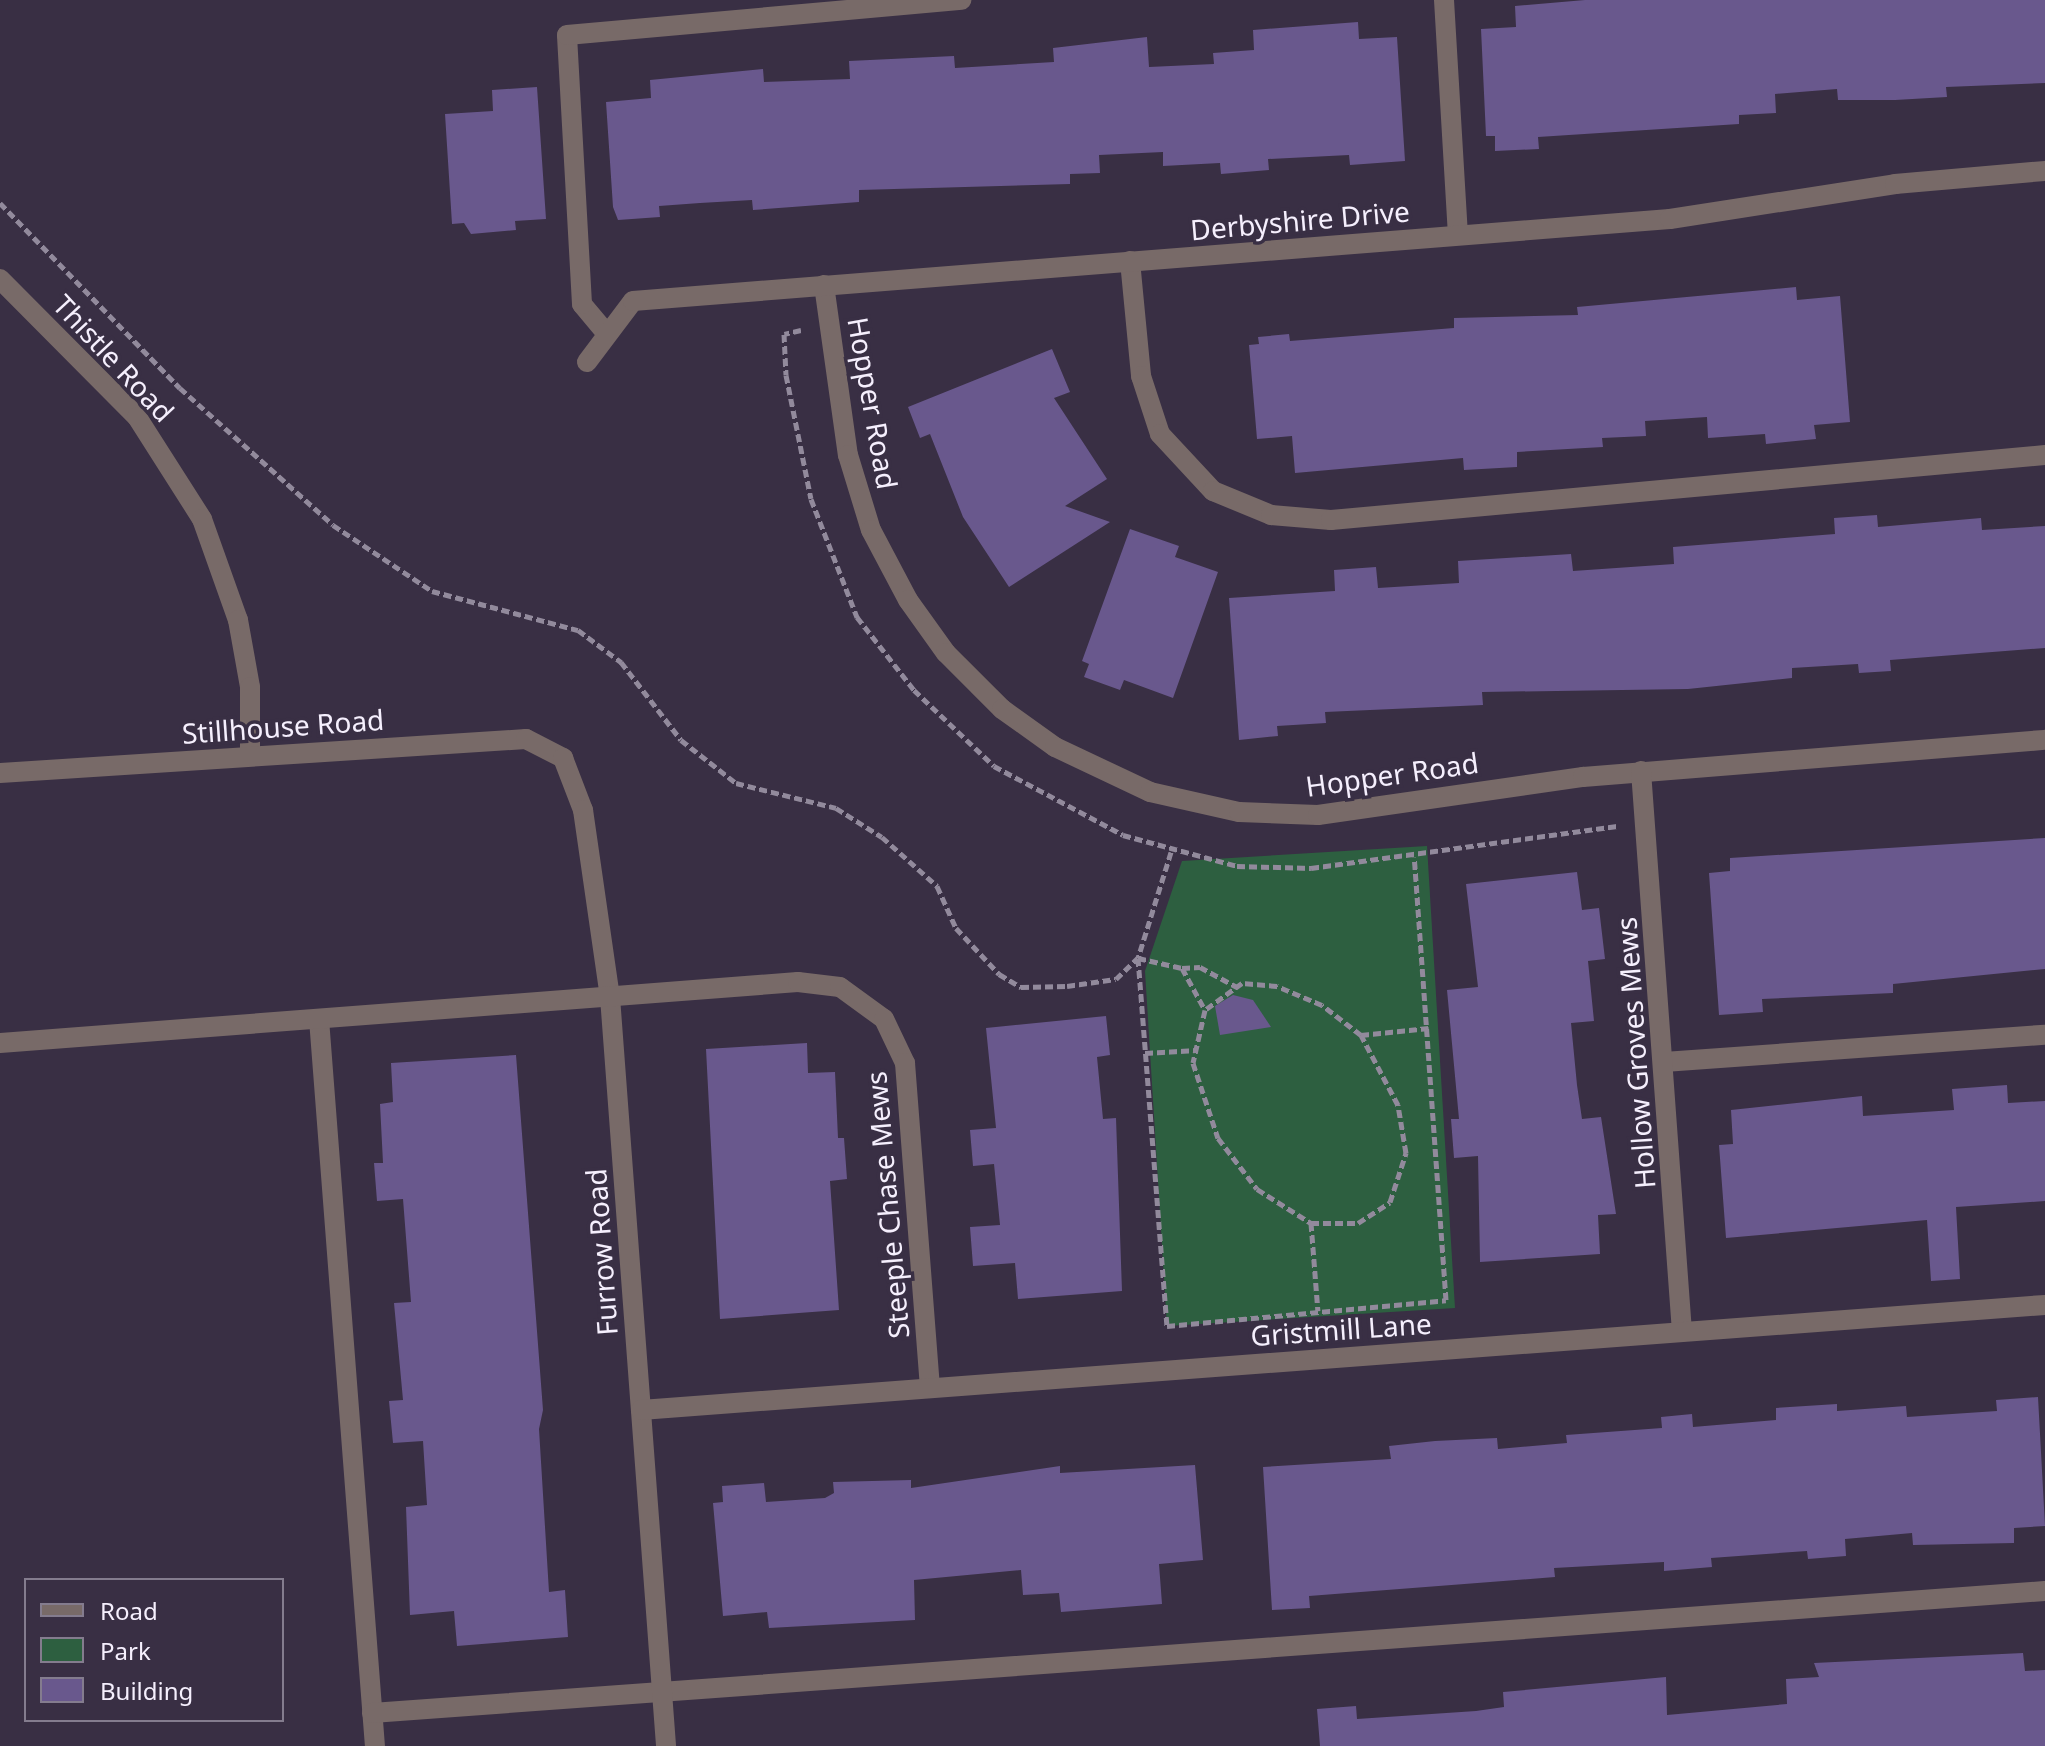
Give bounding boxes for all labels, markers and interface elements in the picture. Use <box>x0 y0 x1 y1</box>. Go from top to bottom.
street label: Derbyshire Drive <box>1189 194 1411 246</box>
street label: Thistle Road <box>47 288 181 428</box>
street label: Hopper Road <box>841 314 905 492</box>
street label: Stillhouse Road <box>181 702 385 750</box>
street label: Hopper Road <box>1303 745 1481 803</box>
street label: Hollow Groves Mews <box>1609 916 1661 1190</box>
street label: Steeple Chase Mews <box>859 1070 915 1340</box>
street label: Furrow Road <box>578 1167 624 1337</box>
street label: Gristmill Lane <box>1249 1306 1433 1352</box>
legend <box>24 1578 284 1722</box>
text: Road <box>100 1594 158 1627</box>
text: Park <box>100 1634 151 1667</box>
text: Building <box>100 1674 193 1707</box>

